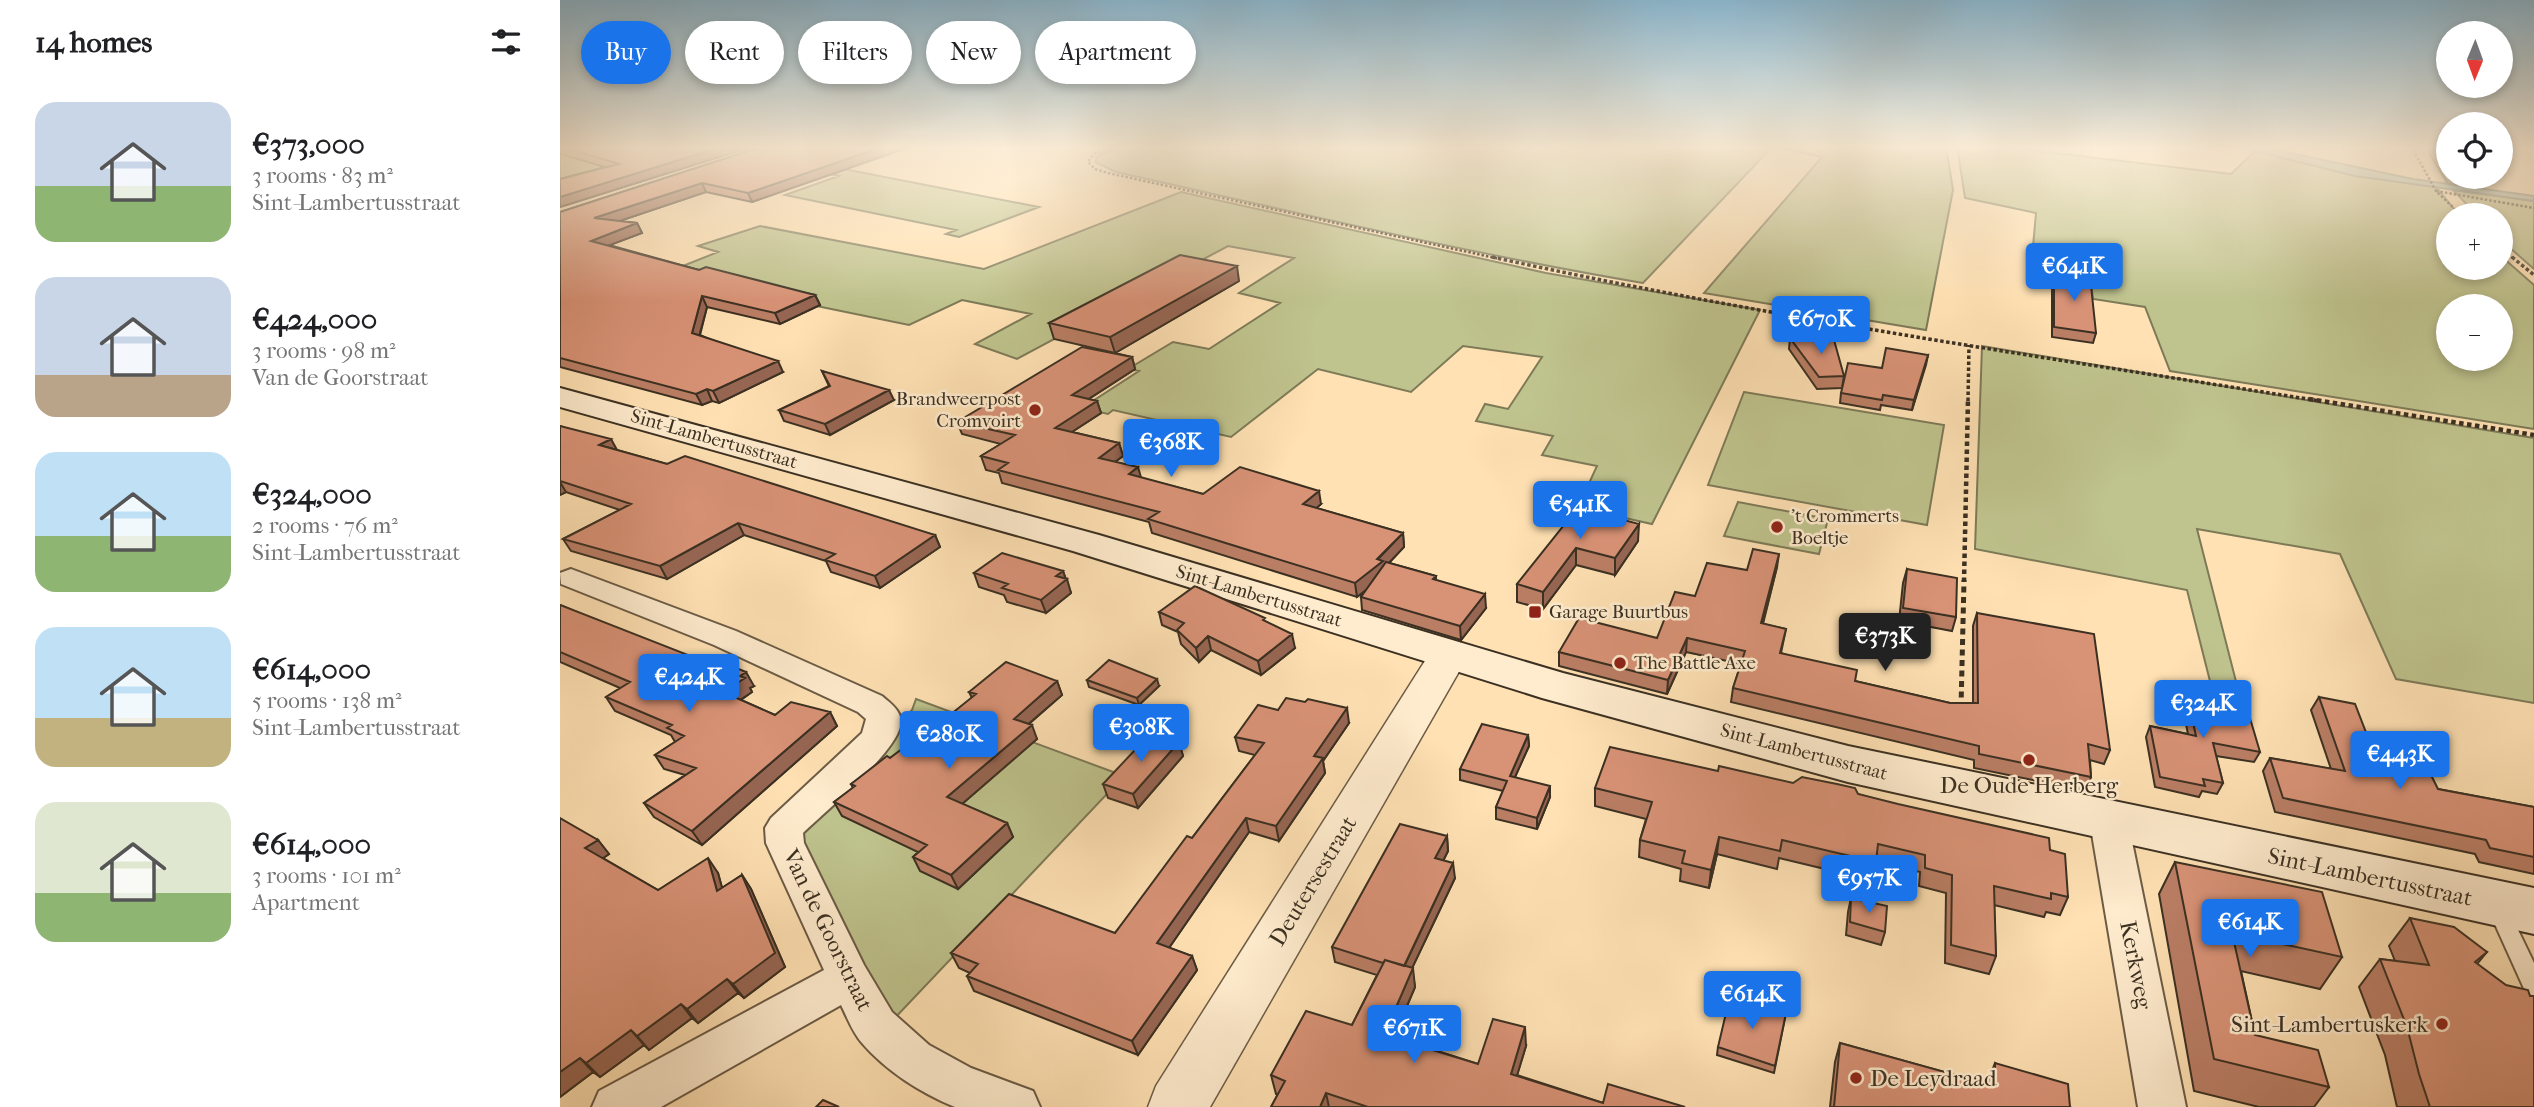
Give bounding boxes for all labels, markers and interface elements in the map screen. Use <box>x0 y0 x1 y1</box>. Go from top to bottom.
chip: Buy <box>581 21 671 84</box>
chip: Rent <box>685 21 784 84</box>
chip: Filters <box>798 21 912 84</box>
chip: New <box>926 21 1021 84</box>
chip: Apartment <box>1035 21 1196 84</box>
north arrow <box>2436 21 2513 98</box>
map controls <box>2436 21 2513 371</box>
icon: filters <box>487 23 525 61</box>
text: 14 homes <box>35 25 152 60</box>
button: locate <box>2436 112 2513 189</box>
text: €373,000 <box>252 127 365 162</box>
icon: home <box>91 130 175 214</box>
text: 3 rooms · 83 m² <box>252 162 393 189</box>
text: Sint-Lambertusstraat <box>252 189 461 216</box>
button: + <box>2436 203 2513 280</box>
pin: €641K <box>2025 244 2123 303</box>
text: €641K <box>2042 252 2106 279</box>
button: − <box>2436 294 2513 371</box>
pin: €670K <box>1772 296 1870 356</box>
text: €424,000 <box>252 302 377 337</box>
icon: home <box>91 305 175 389</box>
text: €670K <box>1788 305 1854 332</box>
text: 3 rooms · 98 m² <box>252 337 396 364</box>
text: Van de Goorstraat <box>252 364 428 391</box>
place label: Brandweerpost Cromvoirt <box>896 388 1021 432</box>
marker: Brandweerpost Cromvoirt <box>1027 402 1043 418</box>
street label: Sint-Lambertusstraat <box>628 405 800 473</box>
pin: €368K <box>1122 420 1220 479</box>
text: €368K <box>1139 428 1203 455</box>
text: €324,000 <box>252 477 372 512</box>
icon: home <box>91 480 175 564</box>
pin: €541K <box>1531 482 1629 541</box>
text: €541K <box>1549 490 1611 517</box>
place label: 't Crommerts Boeltje <box>1791 505 1899 549</box>
text: 2 rooms · 76 m² <box>252 512 398 539</box>
marker: 't Crommerts Boeltje <box>1769 519 1785 535</box>
text: Sint-Lambertusstraat <box>252 539 461 566</box>
street label: Sint-Lambertusstraat <box>1173 560 1345 632</box>
place label: Garage Buurtbus <box>1549 601 1688 623</box>
marker: Garage Buurtbus <box>1527 604 1543 620</box>
pin: €373K <box>1836 614 1934 673</box>
text: €373K <box>1855 622 1915 649</box>
text: €614,000 <box>252 652 371 687</box>
place label: The Battle Axe <box>1634 652 1756 674</box>
pin: €424K <box>640 654 738 714</box>
icon: home <box>91 655 175 739</box>
marker: The Battle Axe <box>1612 655 1628 671</box>
text: €424K <box>654 663 724 690</box>
pin: €324K <box>2154 680 2252 740</box>
text: 5 rooms · 138 m² <box>252 687 402 714</box>
text: €324K <box>2170 689 2236 716</box>
pin: €308K <box>1092 704 1190 764</box>
pin: €280K <box>900 712 998 771</box>
text: €308K <box>1109 713 1173 740</box>
text: Sint-Lambertusstraat <box>252 714 461 741</box>
street label: Sint-Lambertusstraat <box>1718 719 1890 785</box>
text: €280K <box>916 720 982 747</box>
pin: €443K <box>2351 732 2449 791</box>
text: €443K <box>2366 740 2434 767</box>
marker: De Oude Herberg <box>2021 752 2037 768</box>
place label: De Oude Herberg <box>1940 772 2119 799</box>
street label: Deutersestraat <box>1264 811 1362 951</box>
text: €614,000 <box>252 827 371 862</box>
icon: home <box>91 830 175 914</box>
street label: Sint-Lambertusstraat <box>2265 842 2475 912</box>
street label: Van de Goorstraat <box>777 844 879 1015</box>
pin: €957K <box>1820 856 1918 915</box>
text: 3 rooms · 101 m² <box>252 862 401 889</box>
text: €957K <box>1837 864 1901 891</box>
text: Apartment <box>252 889 360 916</box>
pin: €614K <box>2201 900 2299 959</box>
text: €614K <box>2218 908 2282 935</box>
street label: Kerkweg <box>2114 918 2158 1012</box>
pin: €614K <box>1703 972 1801 1031</box>
text: €614K <box>1720 980 1784 1007</box>
pin: €671K <box>1365 1006 1463 1065</box>
place label: Sint-Lambertuskerk <box>2231 1011 2429 1038</box>
text: €671K <box>1383 1014 1445 1041</box>
marker: Sint-Lambertuskerk <box>2434 1016 2450 1032</box>
place label: De Leydraad <box>1870 1065 1997 1092</box>
marker: De Leydraad <box>1848 1070 1864 1086</box>

